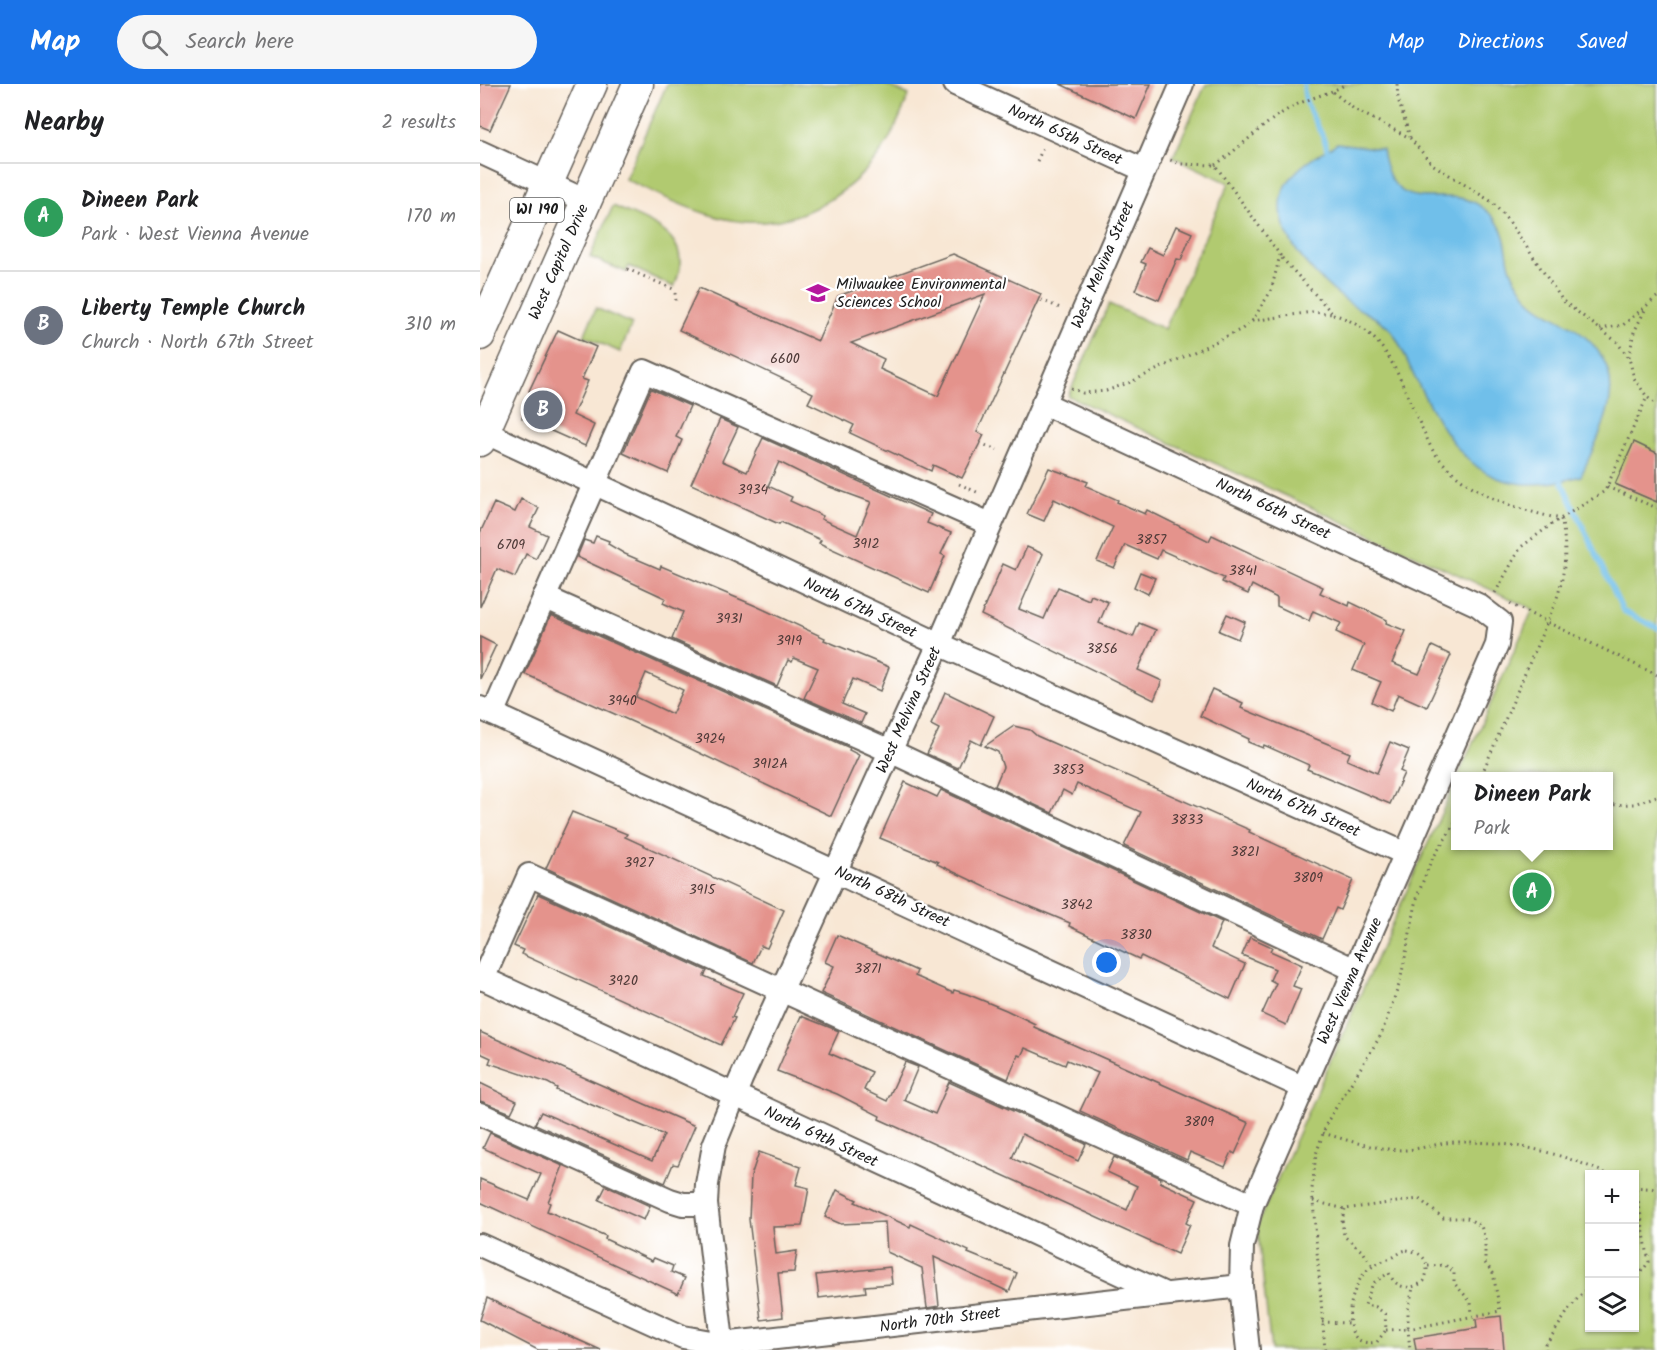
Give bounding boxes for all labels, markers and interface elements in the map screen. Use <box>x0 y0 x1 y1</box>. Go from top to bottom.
search box <box>117 15 537 69</box>
text: Map <box>30 20 81 65</box>
text: Search here <box>186 25 294 60</box>
icon: search <box>138 26 171 59</box>
text: Map <box>1388 26 1424 59</box>
text: Directions <box>1457 26 1544 59</box>
text: Saved <box>1577 26 1627 59</box>
street label: North 65th Street <box>1004 98 1127 173</box>
text: Nearby <box>24 102 104 144</box>
text: 2 results <box>381 107 456 139</box>
text: Dineen Park <box>81 184 198 219</box>
street label: West Melvina Street <box>1065 197 1141 333</box>
road number: WI 190 <box>510 198 564 222</box>
street label: West Capitol Drive <box>522 200 596 324</box>
text: A <box>37 201 50 233</box>
text: 170 m <box>407 201 456 233</box>
text: Park · West Vienna Avenue <box>81 219 309 251</box>
place label: Milwaukee Environmental Sciences School <box>836 272 1006 315</box>
school or university icon: Milwaukee Environmental Sciences School <box>805 280 831 306</box>
text: Liberty Temple Church <box>81 292 305 327</box>
text: B <box>37 309 50 341</box>
text: 310 m <box>404 309 456 341</box>
text: Church · North 67th Street <box>81 327 314 359</box>
house number: 6600 <box>770 348 800 370</box>
pin: B <box>524 388 562 432</box>
street label: North 66th Street <box>1211 471 1335 547</box>
house number: 3934 <box>738 479 769 501</box>
house number: 3857 <box>1136 529 1167 551</box>
house number: 3912 <box>852 533 880 555</box>
house number: 6709 <box>497 534 525 556</box>
house number: 3841 <box>1229 560 1257 582</box>
street label: North 67th Street <box>799 571 922 646</box>
house number: 3931 <box>715 608 743 630</box>
house number: 3919 <box>776 630 802 652</box>
house number: 3856 <box>1086 638 1118 660</box>
street label: West Melvina Street <box>870 642 948 777</box>
house number: 3940 <box>607 690 637 712</box>
house number: 3924 <box>695 728 726 750</box>
house number: 3912A <box>752 753 788 775</box>
house number: 3853 <box>1052 759 1084 781</box>
street label: North 67th Street <box>1242 772 1365 845</box>
popup <box>1451 772 1613 850</box>
text: Dineen Park <box>1474 778 1590 813</box>
house number: 3833 <box>1171 809 1203 831</box>
text: Park <box>1474 813 1510 845</box>
house number: 3821 <box>1231 841 1259 863</box>
house number: 3927 <box>624 852 654 874</box>
street label: North 68th Street <box>830 859 955 935</box>
house number: 3809 <box>1293 867 1323 889</box>
pin: A <box>1512 870 1552 914</box>
house number: 3915 <box>689 879 717 901</box>
house number: 3842 <box>1061 894 1093 916</box>
street label: West Vienna Avenue <box>1311 913 1389 1049</box>
house number: 3830 <box>1120 924 1152 946</box>
your location <box>1092 948 1121 977</box>
house number: 3871 <box>854 958 882 980</box>
house number: 3920 <box>608 970 638 992</box>
street label: North 69th Street <box>760 1100 883 1175</box>
house number: 3809 <box>1184 1111 1214 1133</box>
map controls <box>1585 1170 1639 1332</box>
button: + <box>1585 1170 1639 1224</box>
button: − <box>1585 1224 1639 1278</box>
button: layers <box>1585 1278 1639 1332</box>
street label: North 70th Street <box>878 1300 1003 1340</box>

